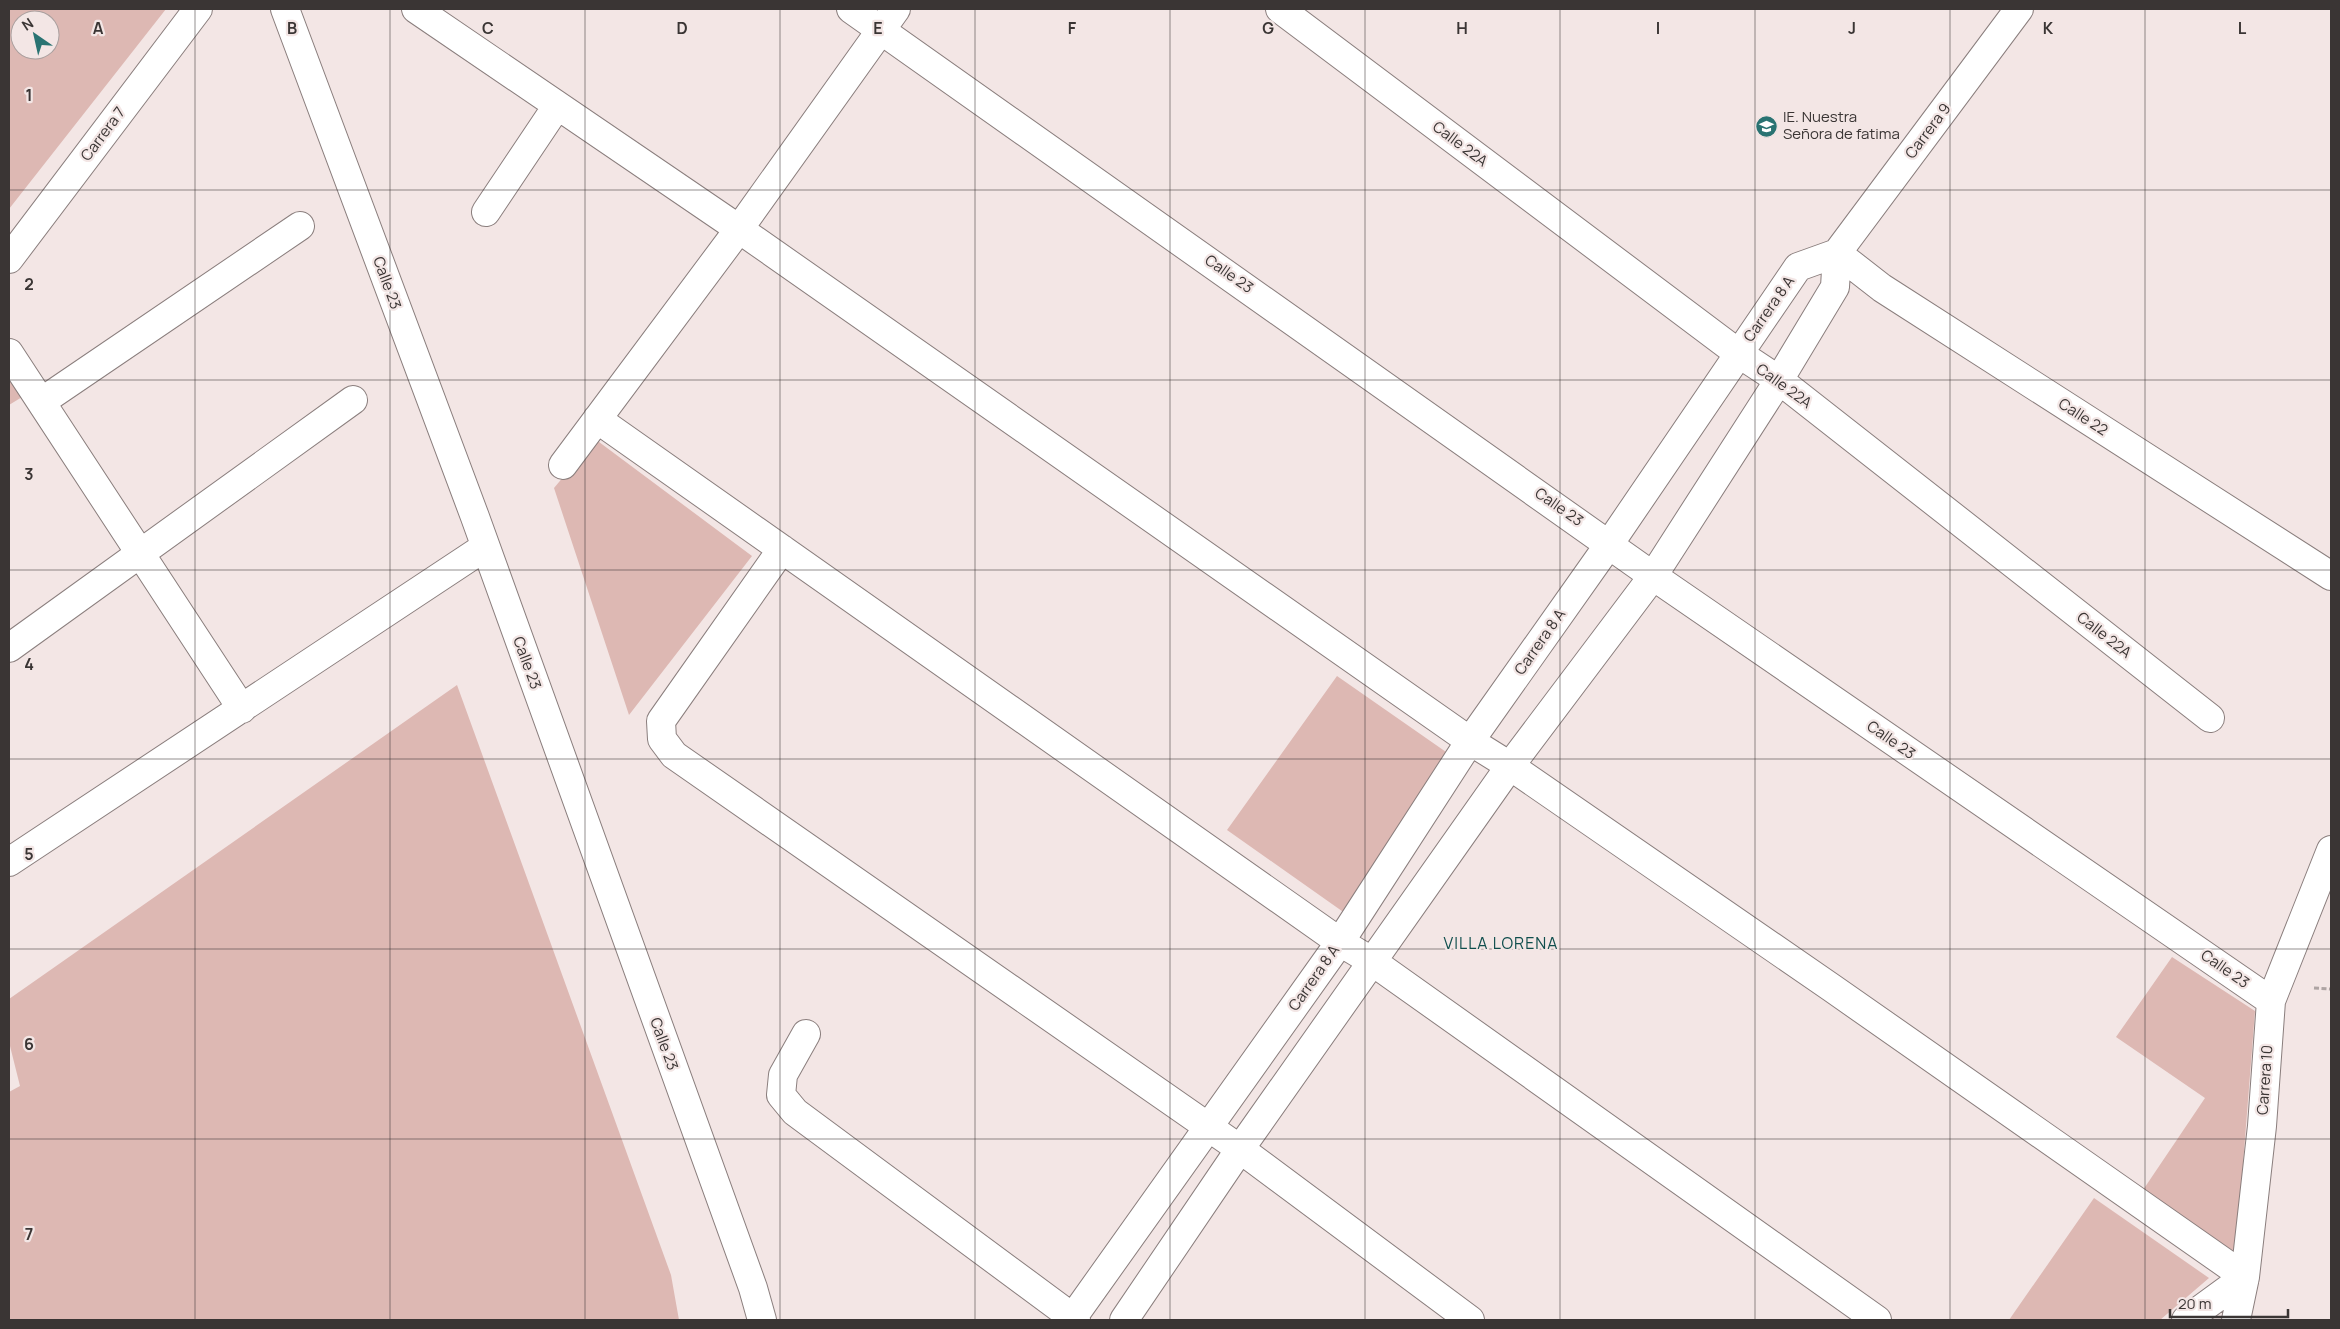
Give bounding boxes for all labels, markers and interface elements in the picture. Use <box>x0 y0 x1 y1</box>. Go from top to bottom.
north arrow <box>10 10 60 60</box>
text: N <box>18 13 37 34</box>
text: A <box>93 17 104 39</box>
text: B <box>287 17 297 39</box>
text: C <box>482 17 494 39</box>
text: D <box>676 17 688 39</box>
text: E <box>873 17 883 39</box>
text: F <box>1068 17 1077 39</box>
text: G <box>1262 17 1274 39</box>
text: H <box>1456 17 1468 39</box>
text: I <box>1656 17 1660 39</box>
text: J <box>1848 17 1856 39</box>
text: K <box>2043 17 2054 39</box>
text: L <box>2238 17 2247 39</box>
text: 1 <box>25 84 33 106</box>
street label: Carrera 9 <box>1900 99 1955 163</box>
street label: Carrera 7 <box>75 102 130 165</box>
place label: IE. Nuestra Señora de fatima <box>1783 106 1900 144</box>
school or university icon: IE. Nuestra Señora de fatima <box>1755 114 1779 138</box>
street label: Calle 22A <box>1428 116 1493 172</box>
street label: Calle 23 <box>1201 249 1258 298</box>
street label: Calle 23 <box>368 254 407 312</box>
street label: Carrera 8 A <box>1738 271 1799 346</box>
text: 2 <box>24 273 34 295</box>
street label: Calle 22A <box>1752 358 1817 413</box>
street label: Calle 22 <box>2055 393 2112 440</box>
text: 3 <box>24 463 34 485</box>
street label: Calle 23 <box>1531 482 1588 531</box>
street label: Carrera 8 A <box>1509 604 1570 679</box>
street label: Calle 22A <box>2073 607 2136 663</box>
street label: Calle 23 <box>508 634 547 692</box>
text: 4 <box>24 653 34 675</box>
street label: Calle 23 <box>1863 715 1920 764</box>
text: 5 <box>24 843 34 865</box>
district label: VILLA LORENA <box>1444 932 1558 954</box>
street label: Carrera 8 A <box>1283 940 1344 1015</box>
street label: Calle 23 <box>2197 944 2254 993</box>
street label: Calle 23 <box>645 1015 684 1073</box>
text: 6 <box>24 1033 34 1055</box>
street label: Carrera 10 <box>2252 1044 2277 1116</box>
text: 7 <box>25 1223 33 1245</box>
scale bar <box>2170 1286 2288 1318</box>
text: 20 m <box>2178 1293 2211 1314</box>

